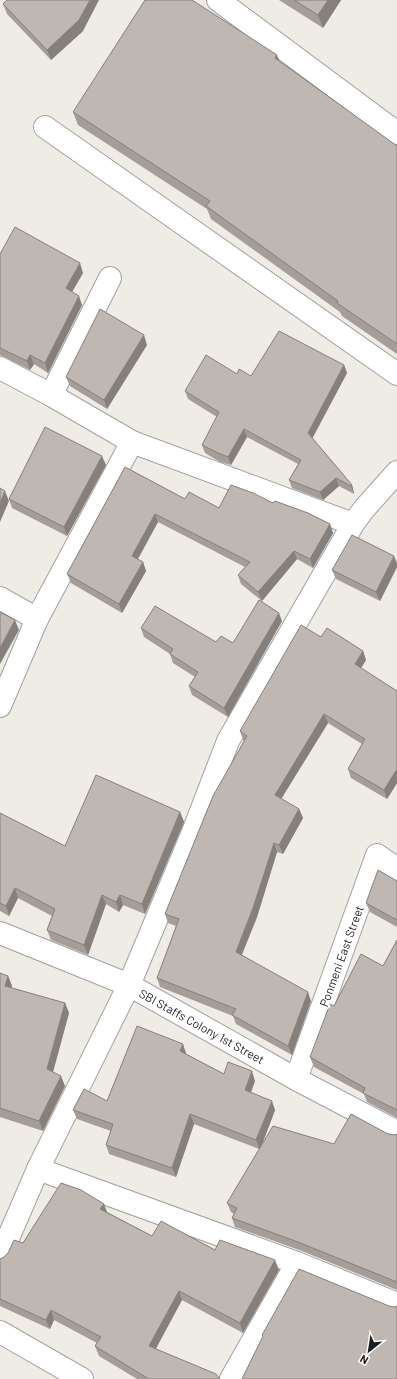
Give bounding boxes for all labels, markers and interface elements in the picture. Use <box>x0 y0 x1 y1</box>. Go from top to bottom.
street label: Ponmeni East Street <box>316 903 366 1009</box>
street label: SBI Staffs Colony 1st Street <box>137 986 267 1066</box>
north arrow <box>349 1331 389 1371</box>
text: N <box>357 1353 370 1368</box>

